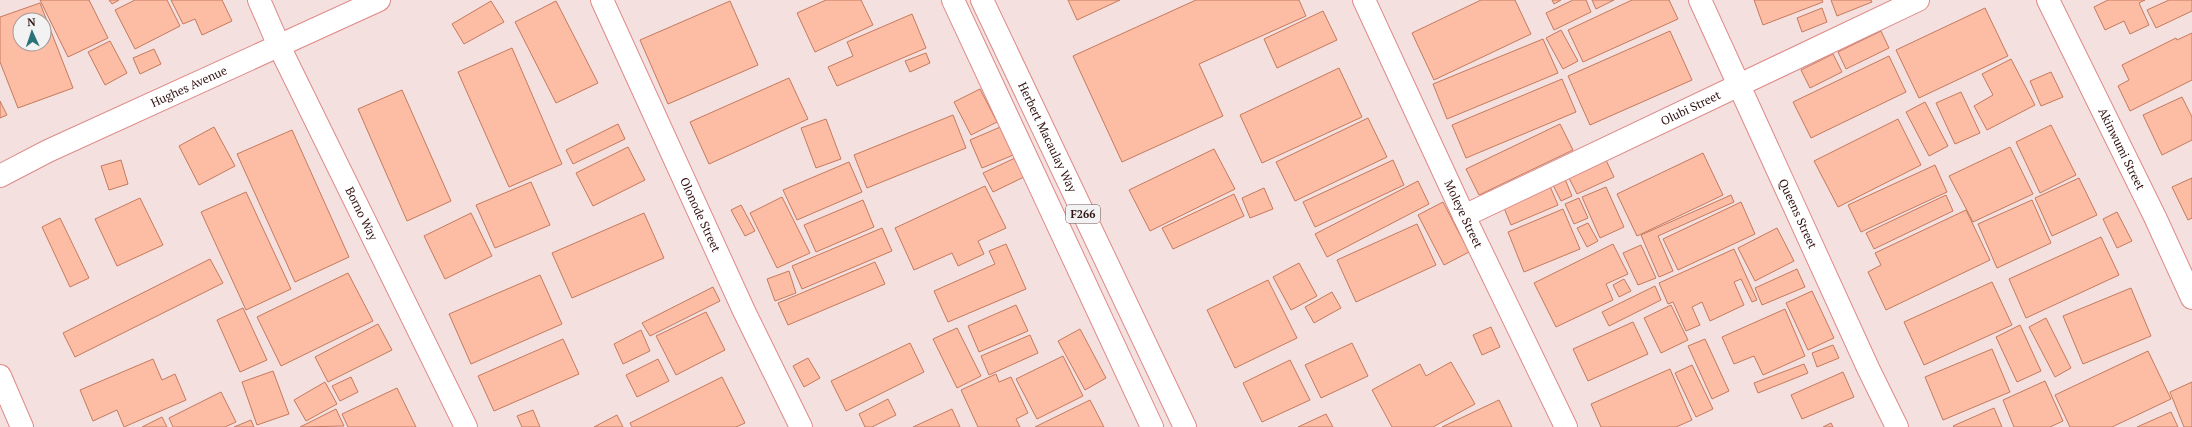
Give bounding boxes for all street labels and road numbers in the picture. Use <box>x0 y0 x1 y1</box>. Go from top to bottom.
street label: Hughes Avenue <box>148 62 229 110</box>
street label: Herbert Macaulay Way <box>1015 80 1081 195</box>
street label: Olubi Street <box>1658 87 1723 128</box>
street label: Akinwumi Street <box>2095 105 2149 193</box>
street label: Olonode Street <box>677 175 724 255</box>
street label: Queens Street <box>1776 176 1821 251</box>
street label: Moleye Street <box>1441 178 1487 251</box>
street label: Borno Way <box>342 184 382 244</box>
road number: F266 <box>1066 205 1100 223</box>

